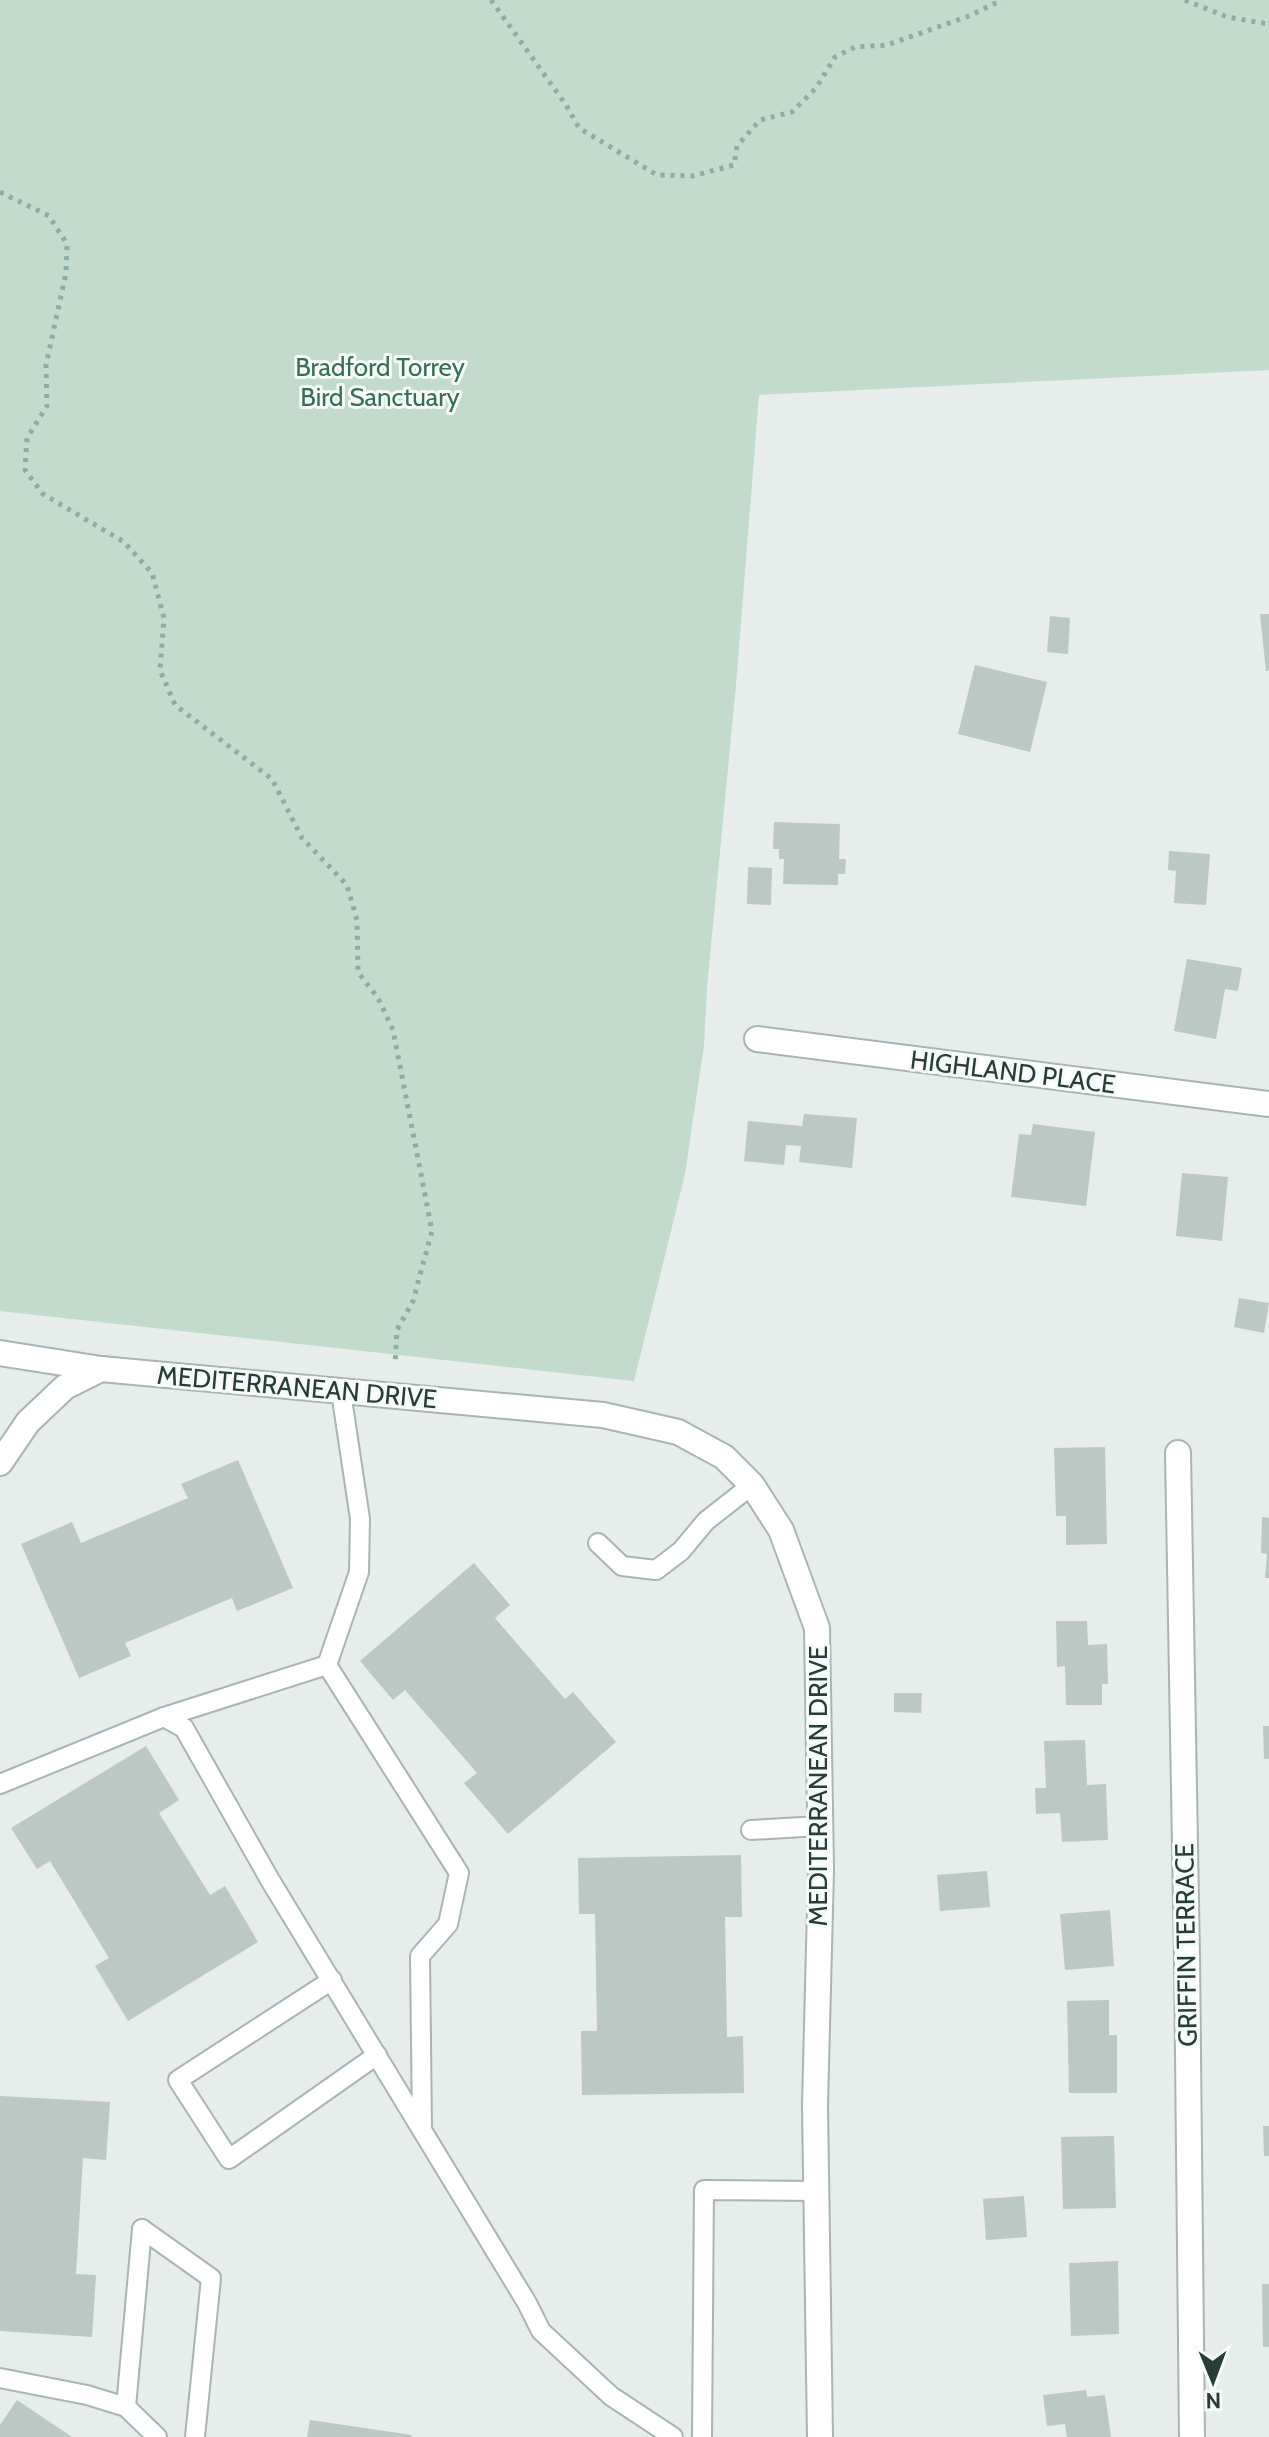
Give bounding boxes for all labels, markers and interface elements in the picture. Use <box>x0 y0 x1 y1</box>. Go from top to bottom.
park label: Bradford Torrey Bird Sanctuary <box>295 351 465 413</box>
street label: HIGHLAND PLACE <box>908 1044 1118 1100</box>
street label: MEDITERRANEAN DRIVE <box>156 1359 438 1415</box>
street label: MEDITERRANEAN DRIVE <box>802 1646 834 1926</box>
street label: GRIFFIN TERRACE <box>1168 1843 1204 2047</box>
north arrow <box>1173 2341 1253 2421</box>
text: N <box>1205 2387 1221 2414</box>

